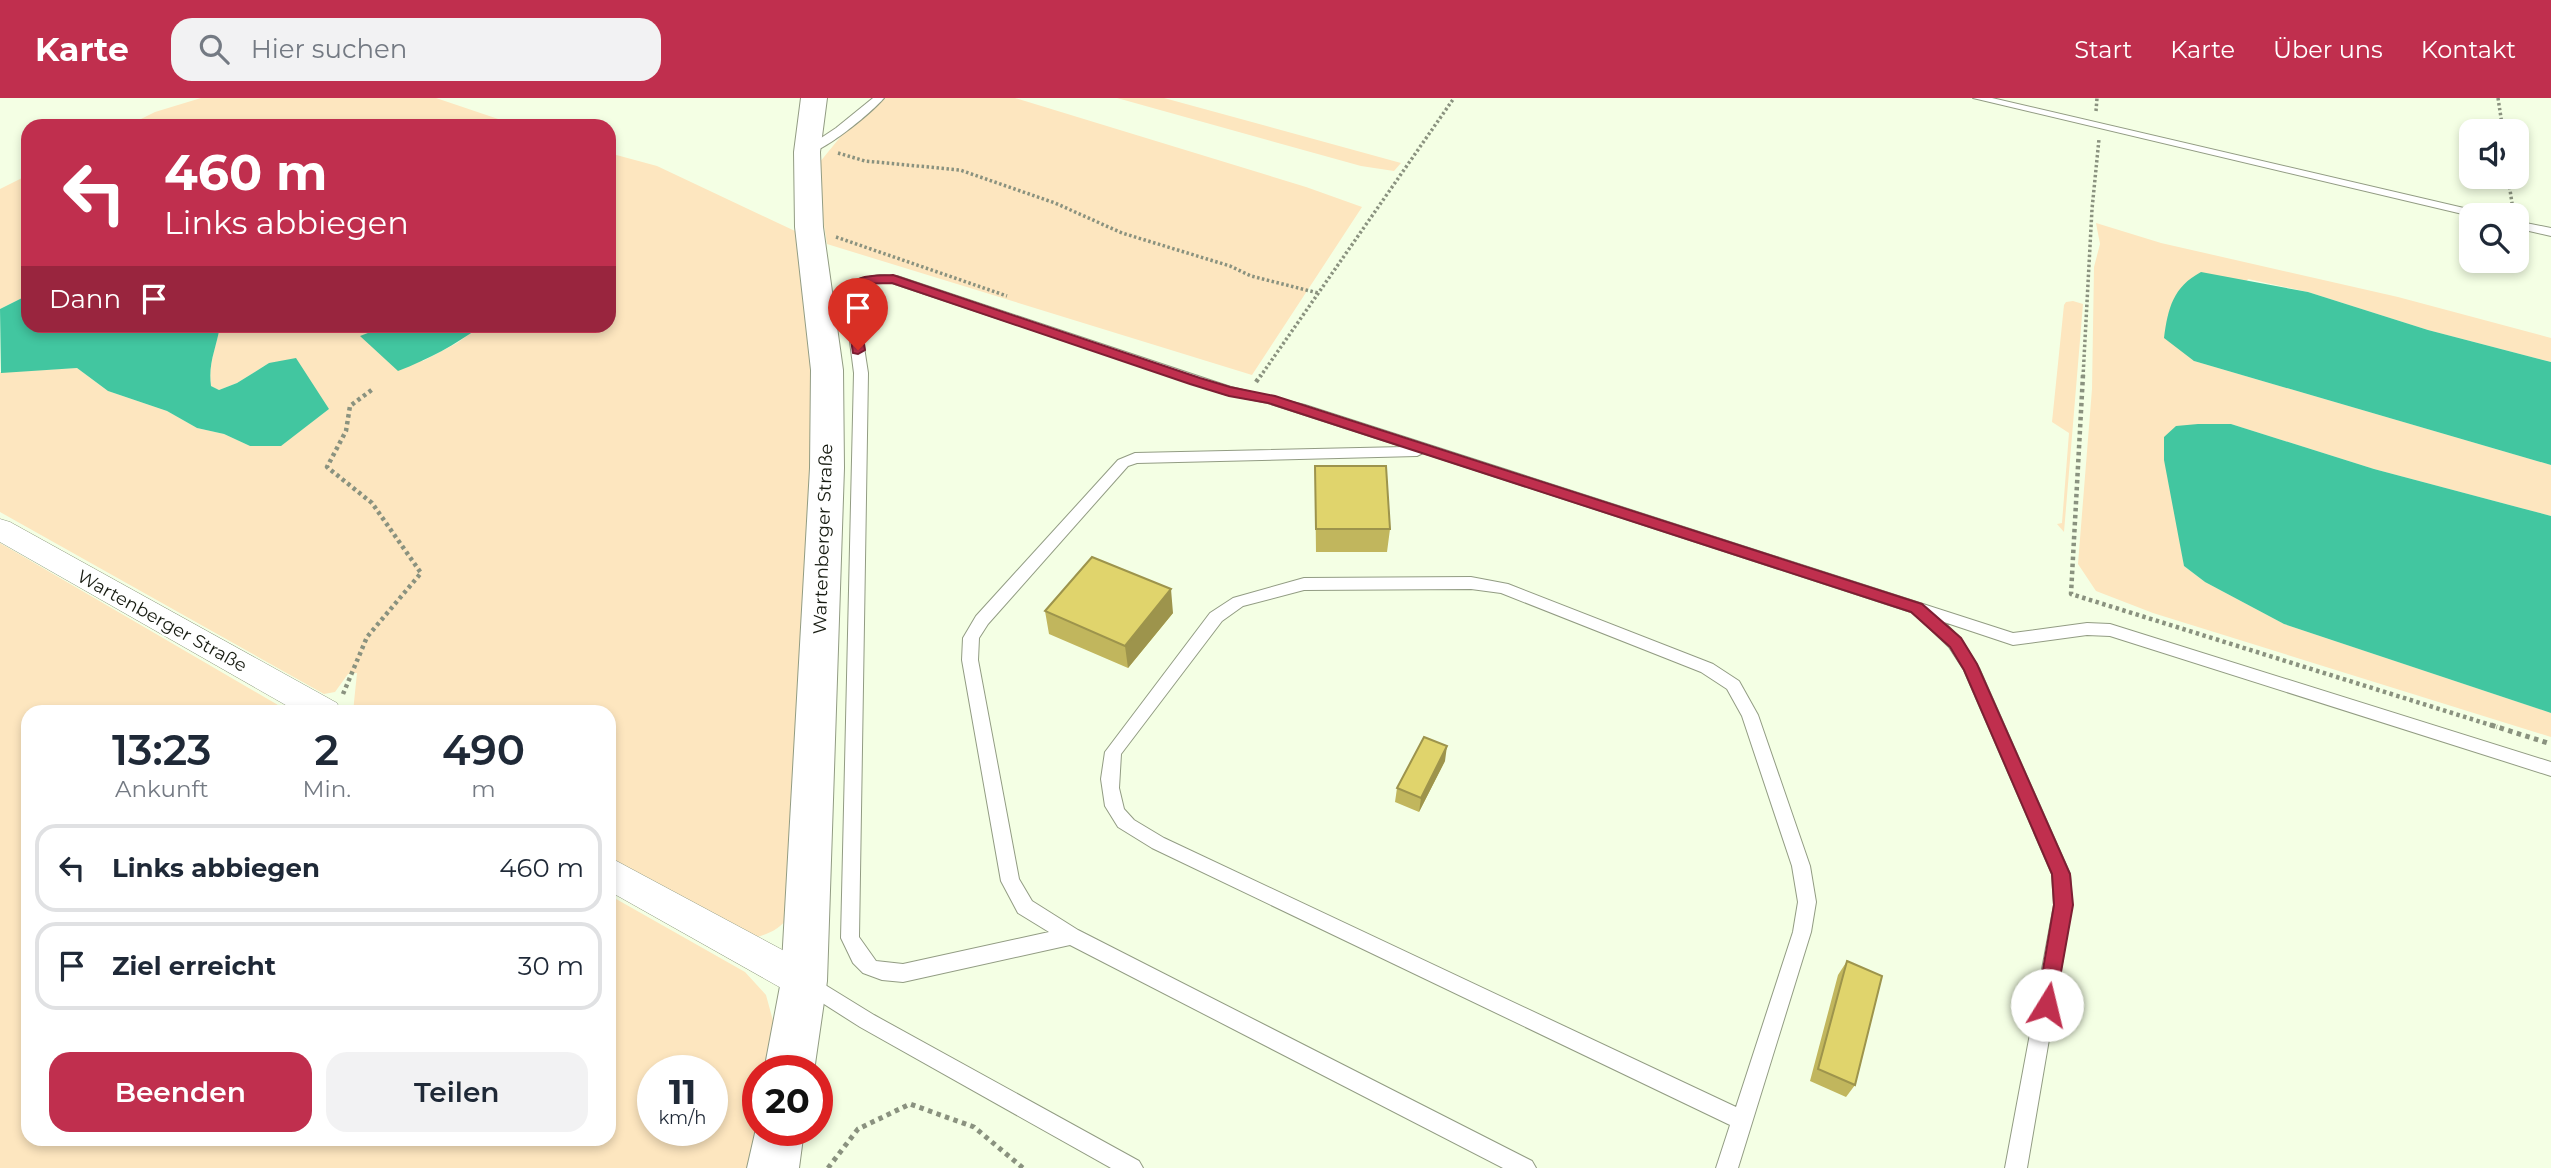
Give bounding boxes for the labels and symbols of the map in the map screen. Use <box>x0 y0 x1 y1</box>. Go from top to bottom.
pin <box>828 278 888 350</box>
street label: Wartenberger Straße <box>809 443 837 635</box>
street label: Wartenberger Straße <box>73 565 251 677</box>
position arrow <box>2010 968 2084 1042</box>
speed limit sign: 20 <box>742 1055 833 1146</box>

